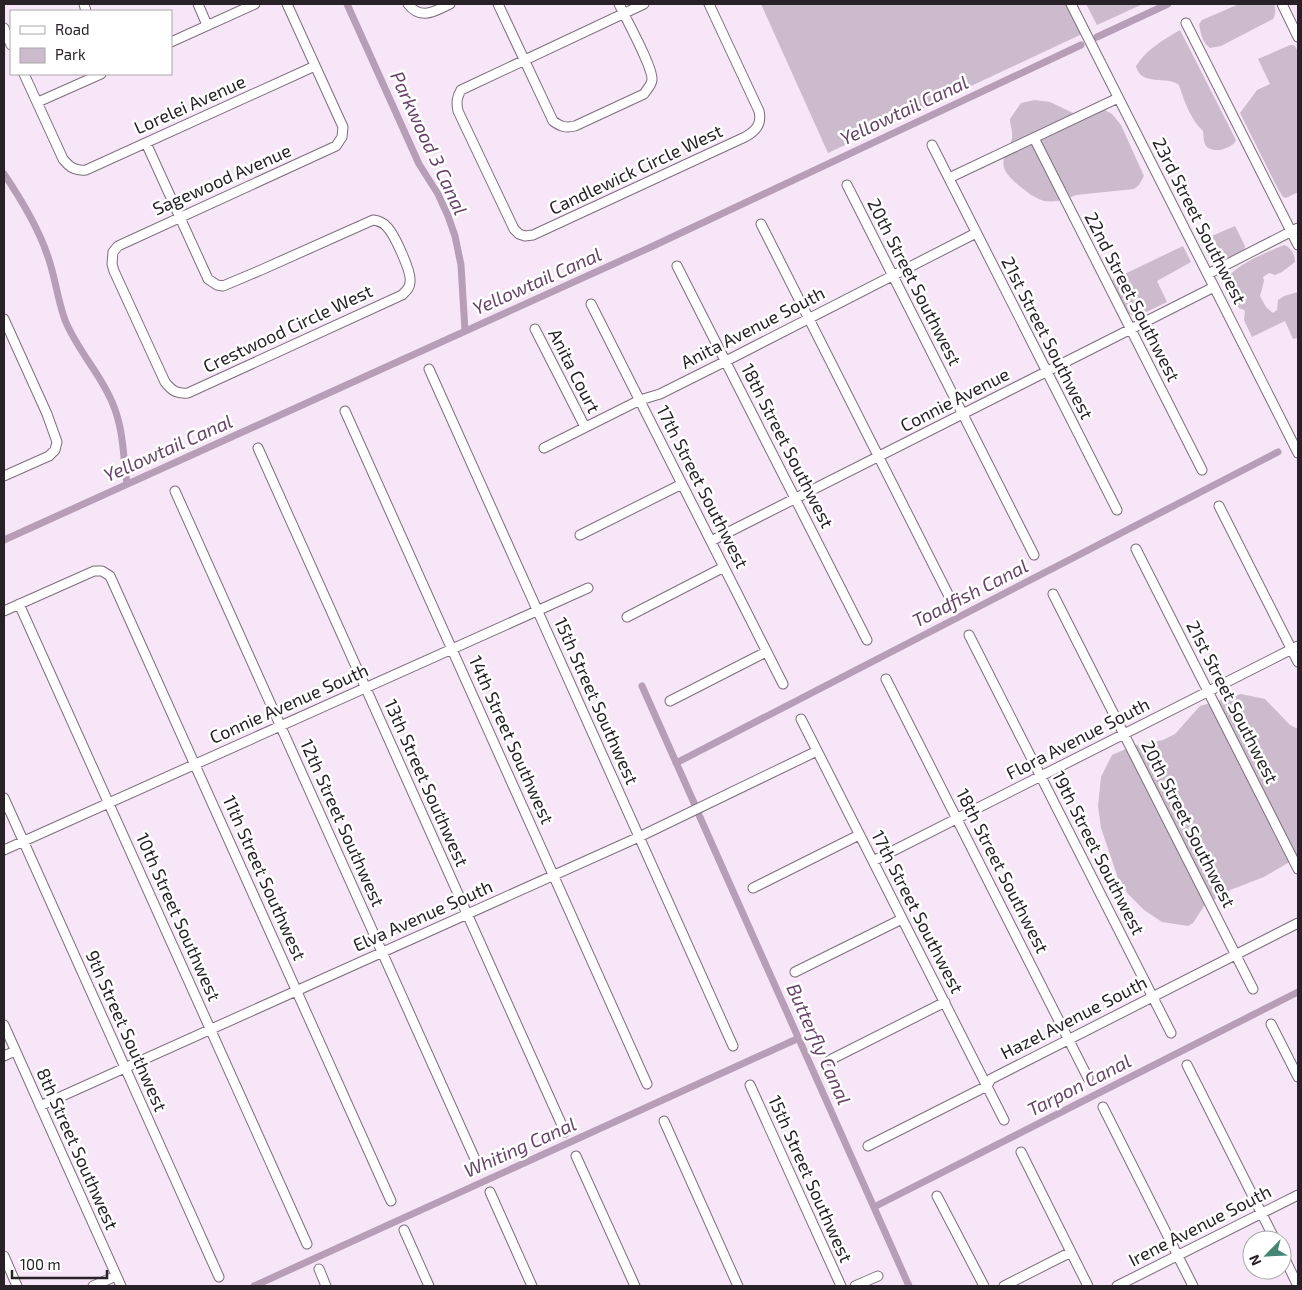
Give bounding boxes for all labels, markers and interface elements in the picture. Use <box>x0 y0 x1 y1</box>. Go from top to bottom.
legend <box>10 10 172 75</box>
text: Road <box>55 20 90 38</box>
text: Park <box>55 45 86 63</box>
water label: Parkwood 3 Canal <box>386 67 473 218</box>
street label: Lorelei Avenue <box>131 70 249 138</box>
water label: Yellowtail Canal <box>836 70 971 149</box>
street label: Candlewick Circle West <box>545 119 726 219</box>
street label: 23rd Street Southwest <box>1148 134 1251 308</box>
street label: Sagewood Avenue <box>149 139 294 219</box>
street label: 20th Street Southwest <box>863 194 967 369</box>
street label: 22nd Street Southwest <box>1081 208 1185 385</box>
water label: Yellowtail Canal <box>469 242 605 319</box>
street label: 21st Street Southwest <box>997 253 1099 423</box>
street label: Crestwood Circle West <box>199 279 376 377</box>
street label: Anita Avenue South <box>677 281 828 373</box>
street label: Anita Court <box>544 325 606 417</box>
street label: 18th Street Southwest <box>737 360 839 532</box>
street label: Connie Avenue <box>896 362 1013 436</box>
street label: 17th Street Southwest <box>652 401 754 572</box>
water label: Yellowtail Canal <box>100 409 236 486</box>
water label: Toadfish Canal <box>908 554 1031 632</box>
street label: 15th Street Southwest <box>550 614 644 788</box>
street label: 21st Street Southwest <box>1182 617 1284 787</box>
street label: 14th Street Southwest <box>465 652 559 827</box>
street label: Connie Avenue South <box>206 658 371 748</box>
street label: Flora Avenue South <box>1002 692 1153 784</box>
street label: 13th Street Southwest <box>380 695 474 870</box>
street label: 12th Street Southwest <box>296 735 390 910</box>
street label: 20th Street Southwest <box>1137 736 1241 911</box>
street label: 19th Street Southwest <box>1048 767 1150 938</box>
street label: 18th Street Southwest <box>952 785 1054 957</box>
street label: 11th Street Southwest <box>219 792 311 964</box>
street label: 17th Street Southwest <box>867 826 969 997</box>
street label: 10th Street Southwest <box>132 829 226 1004</box>
street label: Elva Avenue South <box>350 874 496 956</box>
street label: 9th Street Southwest <box>81 947 172 1115</box>
street label: Hazel Avenue South <box>997 971 1150 1064</box>
water label: Butterfly Canal <box>782 980 856 1108</box>
water label: Tarpon Canal <box>1023 1049 1134 1121</box>
street label: 8th Street Southwest <box>32 1064 124 1233</box>
street label: 15th Street Southwest <box>764 1092 858 1266</box>
water label: Whiting Canal <box>460 1112 580 1182</box>
street label: Irene Avenue South <box>1124 1180 1275 1271</box>
north arrow <box>1242 1230 1292 1280</box>
scale bar <box>12 1248 108 1280</box>
text: N <box>1245 1252 1264 1269</box>
text: 100 m <box>20 1255 61 1273</box>

